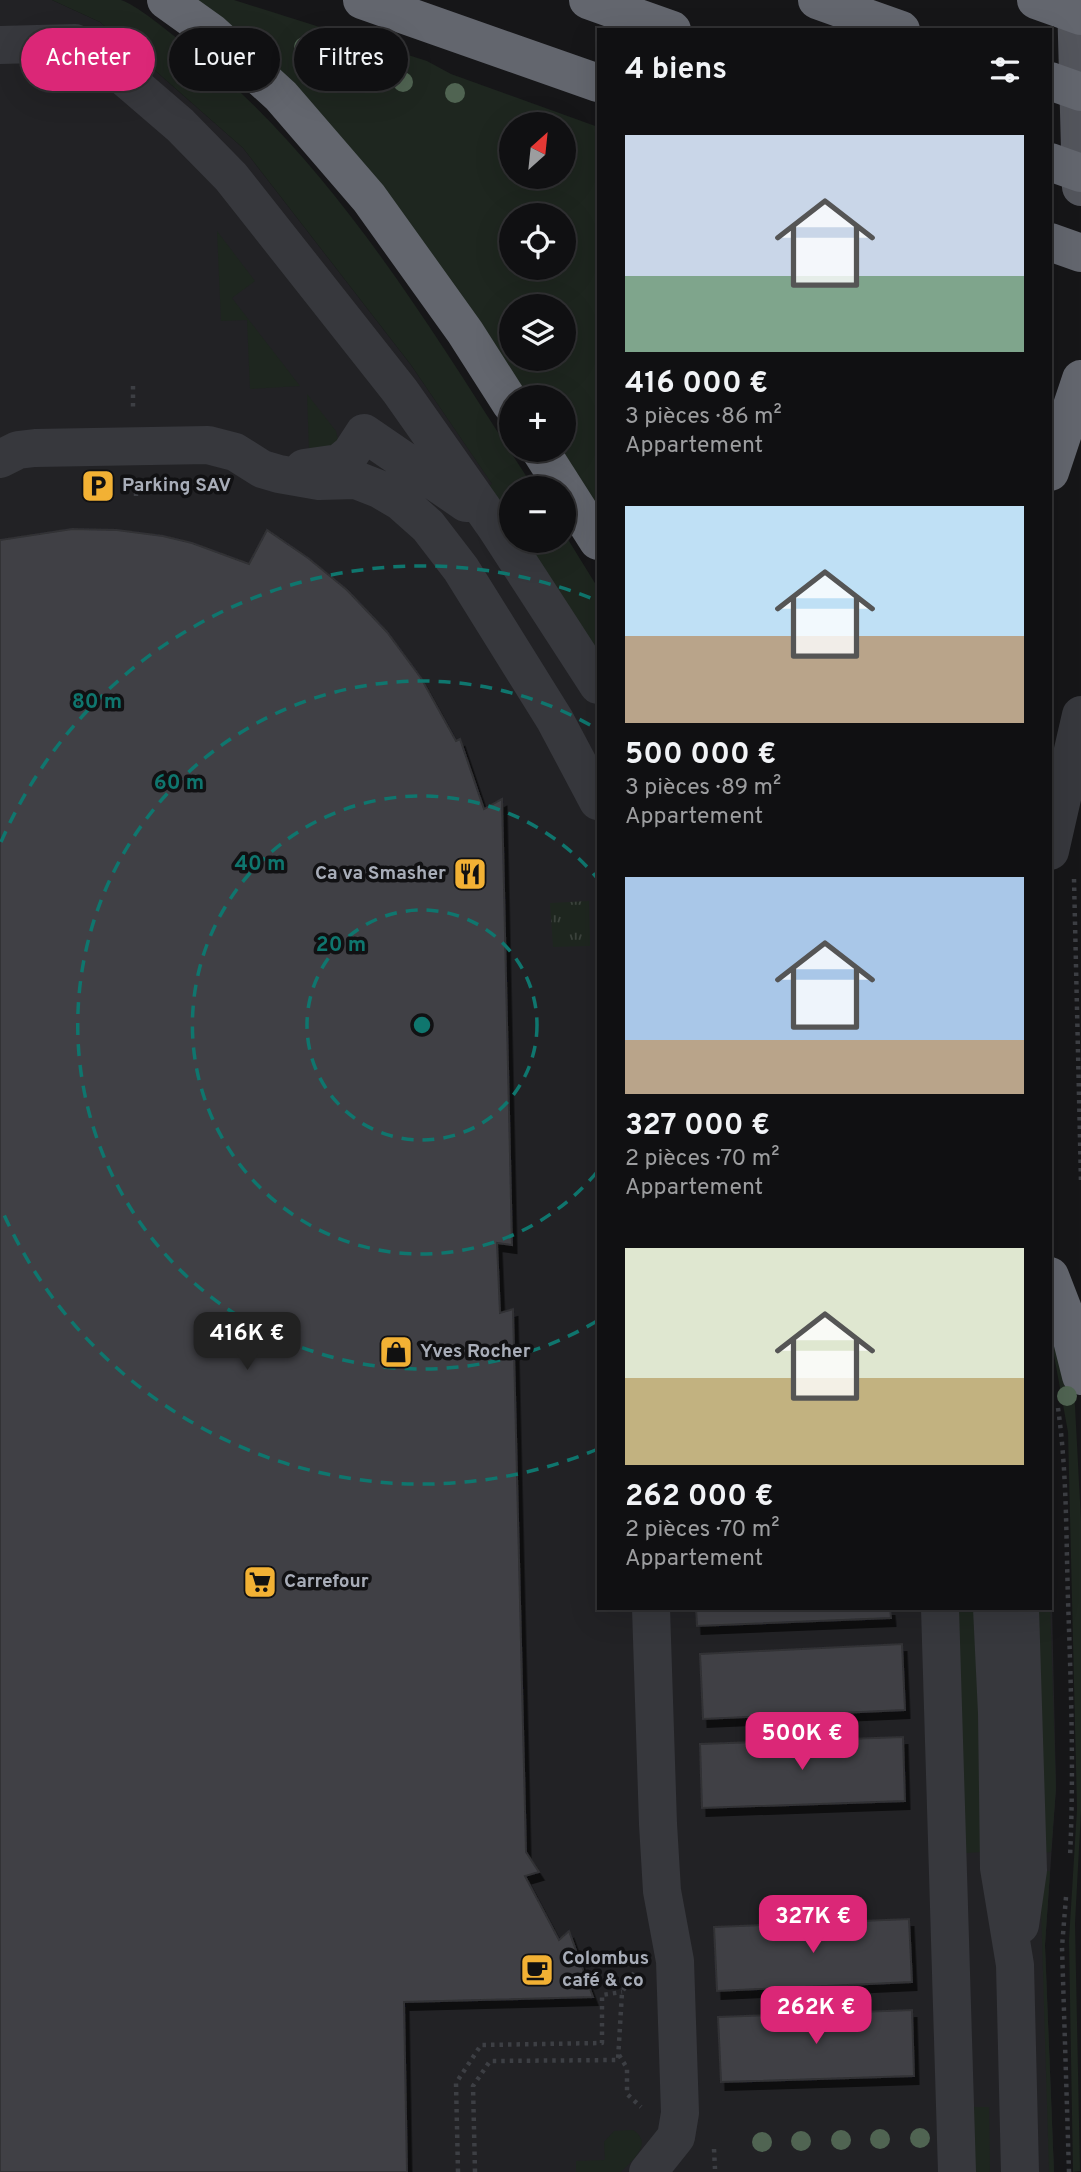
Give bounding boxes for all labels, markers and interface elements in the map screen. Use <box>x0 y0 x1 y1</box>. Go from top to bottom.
chip: Acheter <box>21 28 155 91</box>
chip: Louer <box>169 28 280 91</box>
chip: Filtres <box>294 28 408 91</box>
icon: filters <box>986 51 1024 89</box>
text: 4 biens <box>625 52 727 89</box>
north arrow <box>499 112 576 189</box>
map controls <box>499 112 576 553</box>
icon: home <box>762 180 888 306</box>
button: locate <box>499 203 576 280</box>
button: layers <box>499 294 576 371</box>
text: 416 000 € <box>625 366 768 403</box>
button: + <box>499 385 576 462</box>
text: 3 pièces · 86 m² <box>625 403 782 432</box>
text: Appartement <box>625 432 763 461</box>
parking icon: Parking SAV <box>79 467 117 505</box>
place label: Parking SAV <box>122 474 231 498</box>
button: − <box>499 476 576 553</box>
icon: home <box>762 551 888 677</box>
text: 80 m <box>72 689 122 716</box>
text: 500 000 € <box>625 737 776 774</box>
text: 60 m <box>154 770 204 797</box>
text: 3 pièces · 89 m² <box>625 774 781 803</box>
text: Appartement <box>625 803 763 832</box>
text: 40 m <box>235 851 285 878</box>
restaurant icon: Ca va Smasher <box>451 855 489 893</box>
place label: Ca va Smasher <box>315 862 446 886</box>
icon: home <box>762 922 888 1048</box>
text: 20 m <box>316 932 366 959</box>
centre of rings <box>410 1013 434 1037</box>
text: 327 000 € <box>625 1108 770 1145</box>
text: 2 pièces · 70 m² <box>625 1145 780 1174</box>
text: Appartement <box>625 1174 763 1203</box>
icon: home <box>762 1293 888 1419</box>
pin: 416K € <box>190 1312 304 1372</box>
text: 416K € <box>210 1320 284 1349</box>
shop icon: Yves Rocher <box>377 1333 415 1371</box>
place label: Yves Rocher <box>420 1340 531 1364</box>
text: 262 000 € <box>625 1479 774 1516</box>
text: 2 pièces · 70 m² <box>625 1516 780 1545</box>
text: Appartement <box>625 1545 763 1574</box>
supermarket icon: Carrefour <box>241 1563 279 1601</box>
place label: Carrefour <box>284 1570 369 1594</box>
pin: 500K € <box>745 1712 859 1772</box>
text: 500K € <box>762 1720 842 1749</box>
pin: 327K € <box>756 1896 870 1955</box>
text: 327K € <box>775 1903 851 1932</box>
place label: Colombus café & co <box>562 1947 649 1993</box>
cafe icon: Colombus café & co <box>518 1951 556 1989</box>
pin: 262K € <box>759 1986 873 2046</box>
text: 262K € <box>777 1994 855 2023</box>

